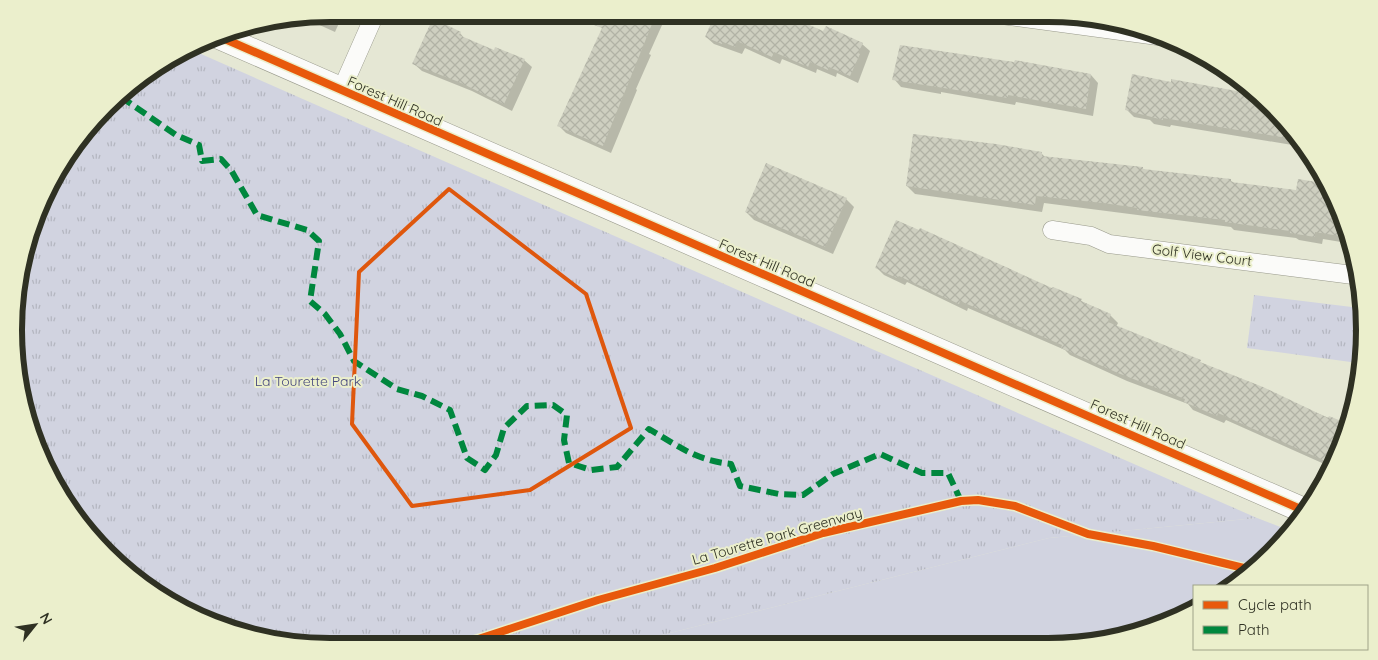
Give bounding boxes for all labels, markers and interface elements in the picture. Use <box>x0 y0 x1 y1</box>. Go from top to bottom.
street label: Forest Hill Road <box>345 72 445 130</box>
street label: Forest Hill Road <box>716 235 818 291</box>
street label: Golf View Court <box>1151 240 1253 270</box>
park label: La Tourette Park <box>255 372 361 390</box>
street label: Forest Hill Road <box>1088 395 1188 453</box>
street label: La Tourette Park Greenway <box>690 503 864 569</box>
legend <box>1193 585 1368 650</box>
text: Cycle path <box>1238 595 1312 614</box>
north arrow <box>10 600 60 650</box>
text: N <box>36 610 57 627</box>
text: Path <box>1238 620 1270 639</box>

